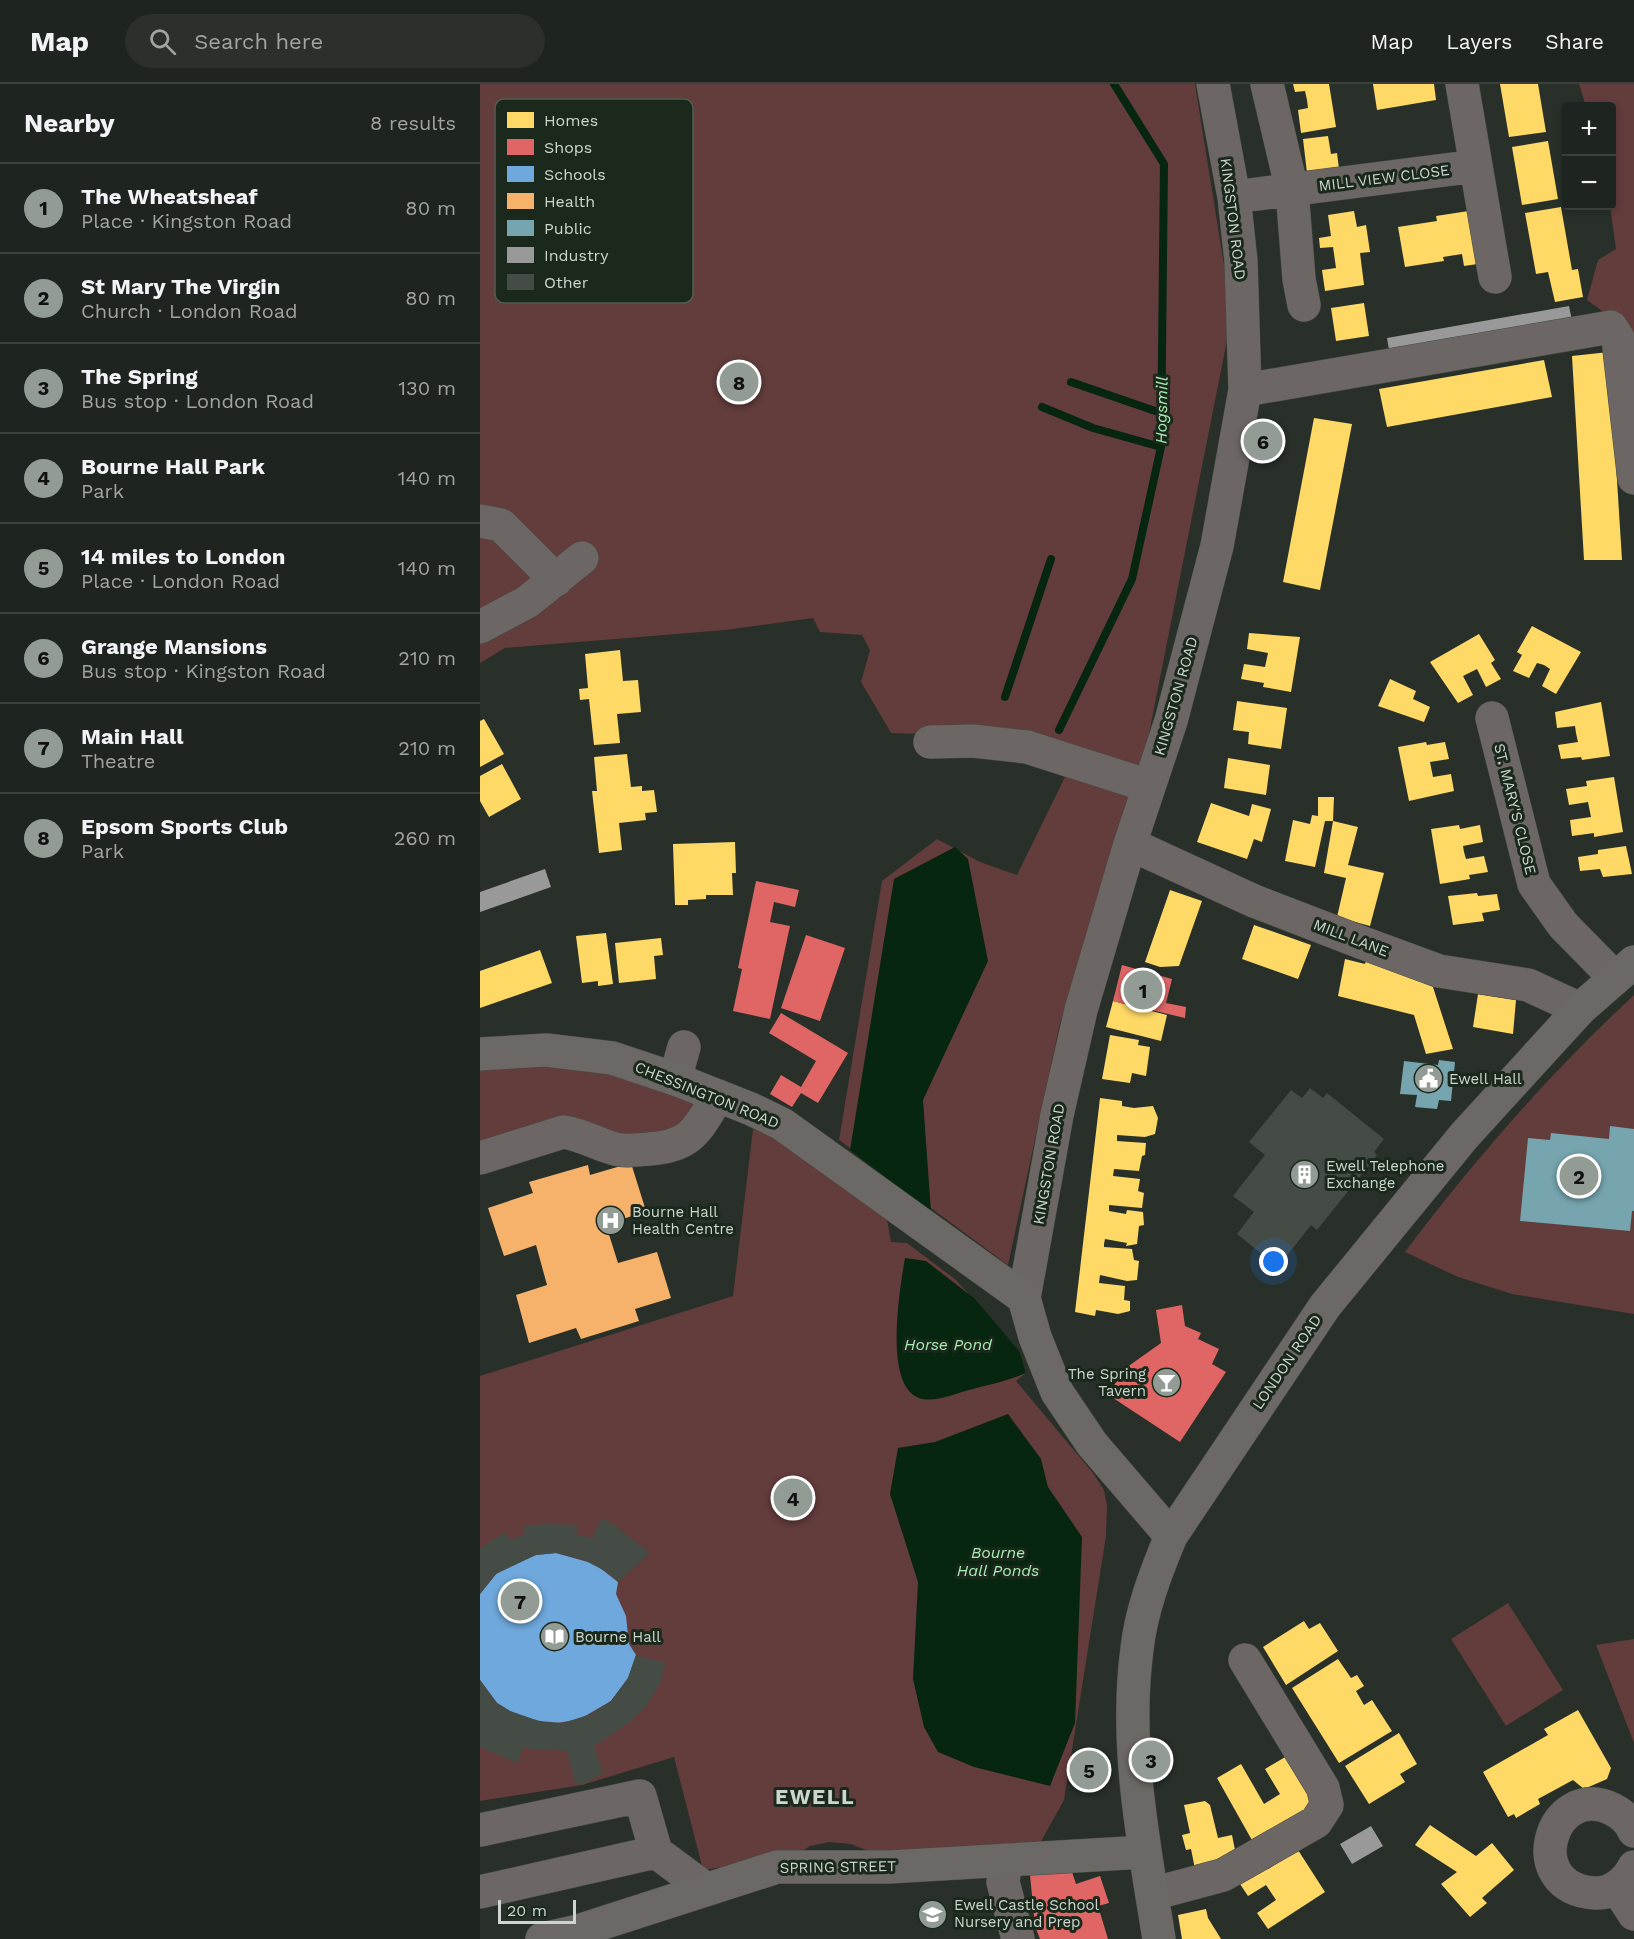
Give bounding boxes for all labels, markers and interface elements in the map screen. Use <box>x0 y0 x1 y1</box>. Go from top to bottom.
search box <box>125 14 545 68</box>
text: Map <box>30 25 89 58</box>
icon: search <box>146 25 179 58</box>
text: Search here <box>194 29 323 54</box>
text: Map <box>1370 29 1413 54</box>
text: Layers <box>1446 29 1512 54</box>
text: Share <box>1545 29 1604 54</box>
legend <box>495 99 693 303</box>
map controls <box>1562 102 1616 210</box>
button: + <box>1562 102 1616 156</box>
text: Nearby <box>24 108 115 138</box>
text: 8 results <box>370 111 456 135</box>
text: Homes <box>544 111 598 130</box>
text: Shops <box>544 138 592 157</box>
button: − <box>1562 156 1616 210</box>
street label: KINGSTON ROAD <box>1217 157 1249 281</box>
street label: MILL VIEW CLOSE <box>1318 161 1450 195</box>
text: Schools <box>544 165 606 184</box>
text: The Wheatsheaf <box>81 184 258 209</box>
text: Health <box>544 192 595 211</box>
text: 1 <box>39 196 48 220</box>
text: 80 m <box>405 196 456 220</box>
text: Place · Kingston Road <box>81 209 292 233</box>
text: Public <box>544 219 592 238</box>
text: Industry <box>544 246 609 265</box>
text: Other <box>544 273 589 292</box>
text: St Mary The Virgin <box>81 274 280 299</box>
text: 2 <box>38 286 49 310</box>
text: 80 m <box>405 286 456 310</box>
text: Church · London Road <box>81 299 298 323</box>
pin: 8 <box>720 360 758 404</box>
text: The Spring <box>81 364 198 389</box>
text: 3 <box>38 376 49 400</box>
text: 130 m <box>398 376 456 400</box>
water label: Hogsmill <box>1151 376 1172 444</box>
text: Bus stop · London Road <box>81 389 314 413</box>
pin: 6 <box>1244 418 1282 464</box>
text: Bourne Hall Park <box>81 454 265 479</box>
text: 4 <box>37 466 50 490</box>
text: 140 m <box>398 466 456 490</box>
text: Park <box>81 479 124 503</box>
text: 14 miles to London <box>81 544 286 569</box>
text: 5 <box>38 556 49 580</box>
text: 140 m <box>398 556 456 580</box>
text: Place · London Road <box>81 569 280 593</box>
text: Grange Mansions <box>81 634 267 659</box>
street label: KINGSTON ROAD <box>1150 634 1202 758</box>
text: 6 <box>37 646 50 670</box>
text: 210 m <box>398 646 456 670</box>
text: Bus stop · Kingston Road <box>81 659 326 683</box>
text: Main Hall <box>81 724 183 749</box>
text: 7 <box>37 736 50 760</box>
text: 210 m <box>398 736 456 760</box>
street label: ST. MARY'S CLOSE <box>1490 742 1540 876</box>
text: Theatre <box>81 749 155 773</box>
text: Epsom Sports Club <box>81 814 288 839</box>
text: 8 <box>37 826 50 850</box>
text: 260 m <box>394 826 456 850</box>
text: Park <box>81 839 124 863</box>
street label: MILL LANE <box>1311 915 1391 961</box>
pin: 1 <box>1124 968 1162 1012</box>
street label: CHESSINGTON ROAD <box>632 1058 782 1132</box>
public building icon: Ewell Hall <box>1412 1063 1444 1095</box>
place label: Ewell Hall <box>1449 1070 1522 1088</box>
street label: KINGSTON ROAD <box>1029 1102 1069 1226</box>
pin: 2 <box>1560 1154 1598 1198</box>
place label: Ewell Telephone Exchange <box>1326 1157 1444 1192</box>
building icon: Ewell Telephone Exchange <box>1289 1159 1321 1191</box>
place label: Bourne Hall Health Centre <box>632 1203 734 1238</box>
hospital icon: Bourne Hall Health Centre <box>595 1205 627 1237</box>
your location <box>1259 1247 1288 1276</box>
street label: LONDON ROAD <box>1249 1311 1325 1413</box>
water label: Horse Pond <box>904 1335 993 1354</box>
place label: The Spring Tavern <box>1068 1365 1146 1400</box>
bar icon: The Spring Tavern <box>1151 1367 1183 1399</box>
pin: 4 <box>774 1476 812 1520</box>
water label: Bourne Hall Ponds <box>957 1543 1039 1580</box>
pin: 7 <box>500 1578 540 1624</box>
library icon: Bourne Hall <box>538 1621 570 1653</box>
place label: Bourne Hall <box>575 1628 661 1646</box>
pin: 3 <box>1132 1738 1170 1782</box>
pin: 5 <box>1070 1748 1108 1792</box>
district label: EWELL <box>775 1784 855 1809</box>
street label: SPRING STREET <box>780 1857 896 1877</box>
place label: Ewell Castle School Nursery and Prep <box>954 1896 1100 1931</box>
scale bar <box>498 1897 576 1924</box>
school or university icon: Ewell Castle School Nursery and Prep <box>917 1898 949 1930</box>
text: 20 m <box>507 1901 547 1920</box>

